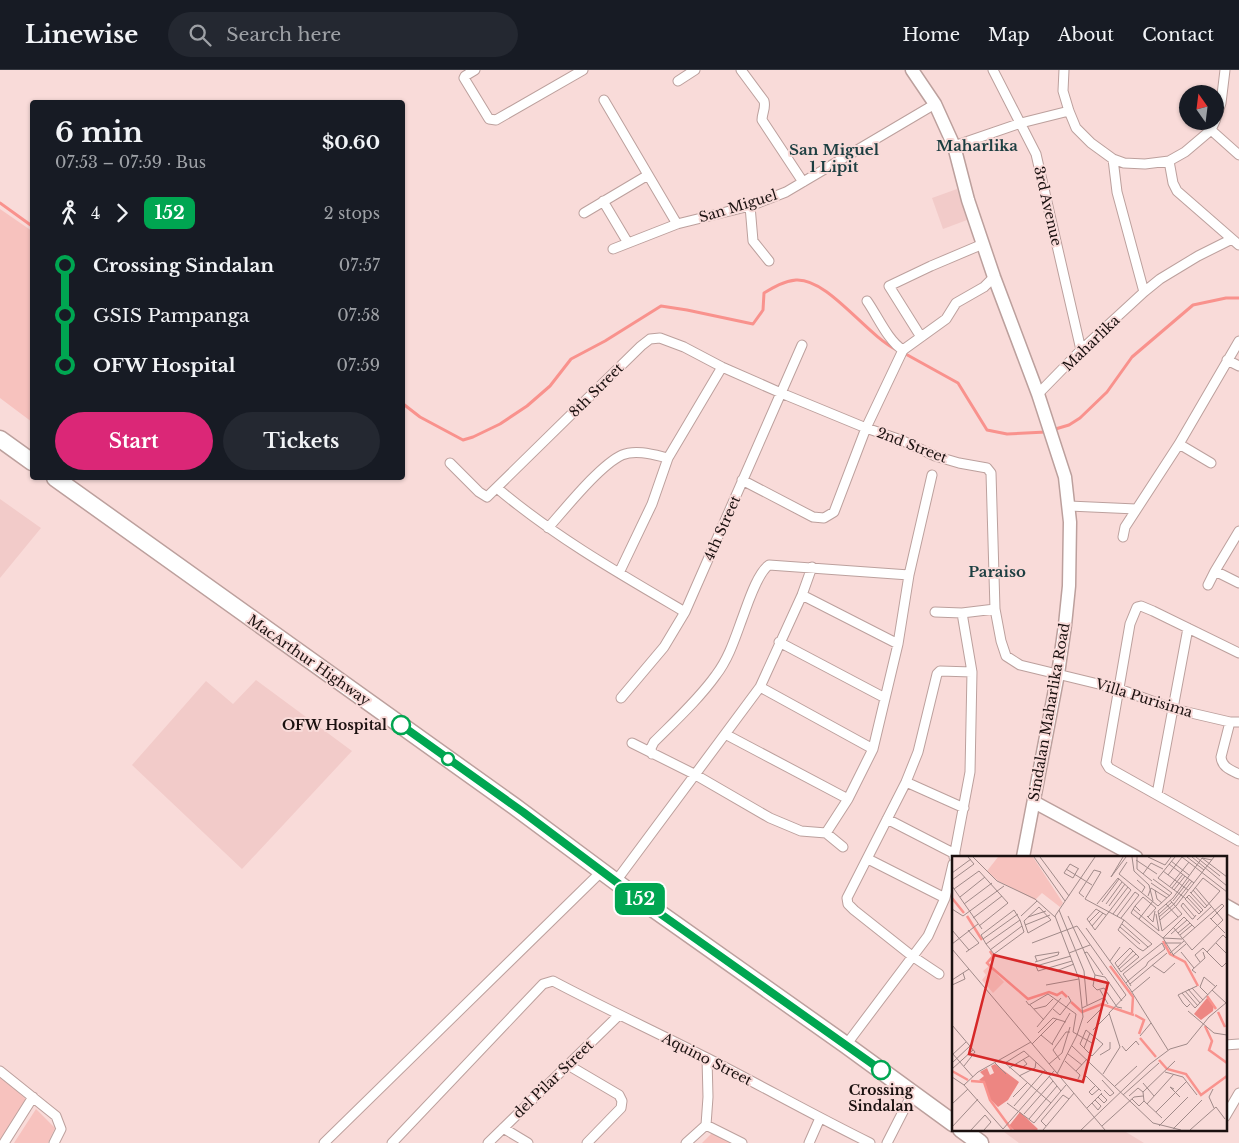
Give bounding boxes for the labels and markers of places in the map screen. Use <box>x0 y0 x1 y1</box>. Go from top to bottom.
marker: OFW Hospital <box>391 715 411 735</box>
place label: OFW Hospital <box>282 716 387 734</box>
unlabelled marker <box>441 752 455 766</box>
marker: Crossing Sindalan <box>871 1060 891 1080</box>
place label: Crossing Sindalan <box>848 1081 914 1115</box>

